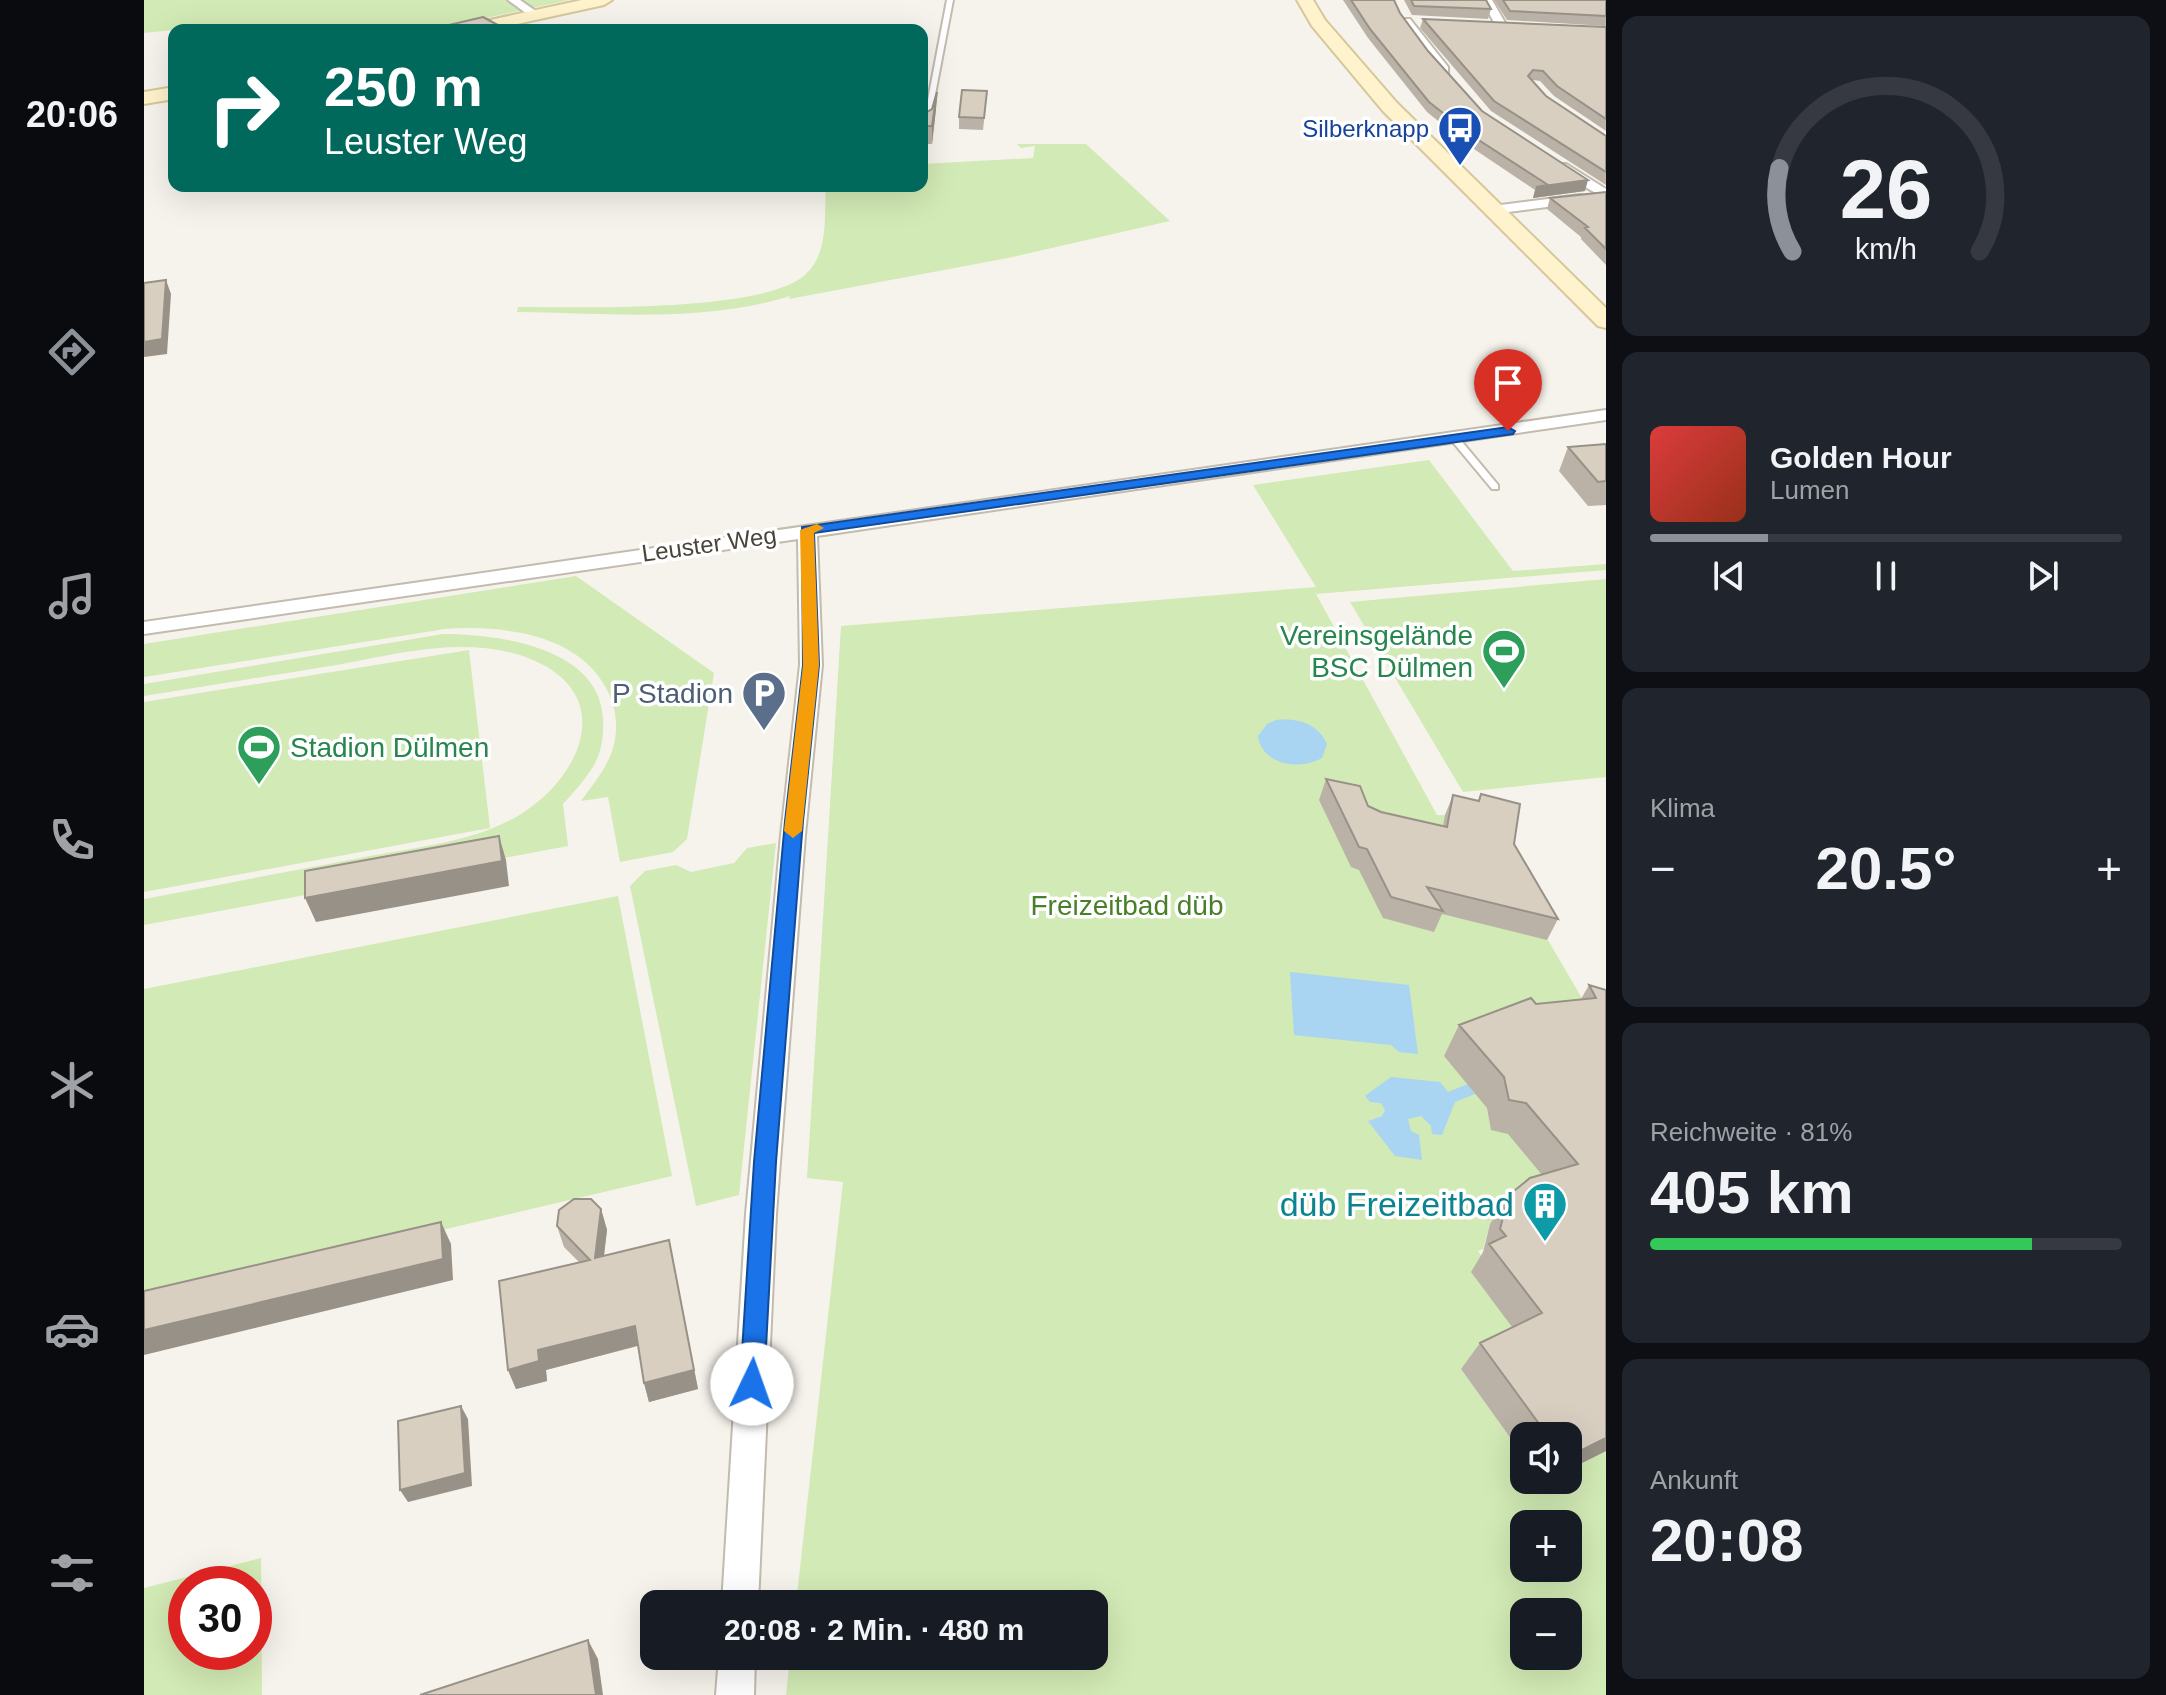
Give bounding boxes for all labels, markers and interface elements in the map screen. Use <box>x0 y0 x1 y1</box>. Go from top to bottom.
text: 250 m <box>324 55 483 118</box>
icon: right <box>192 56 296 160</box>
text: 20:06 <box>26 94 118 135</box>
bus stop icon: Silberknapp <box>1436 104 1484 167</box>
place label: Silberknapp <box>1302 115 1429 142</box>
text: Leuster Weg <box>324 121 527 162</box>
text: 26 <box>1840 142 1932 235</box>
text: km/h <box>1855 233 1917 265</box>
icon: directions <box>44 324 100 380</box>
pin <box>1474 349 1542 431</box>
icon: arrive <box>1486 361 1530 405</box>
text: Golden Hour <box>1770 441 1952 474</box>
text: Lumen <box>1770 475 1850 505</box>
street label: Leuster Weg <box>640 521 778 567</box>
icon: previous <box>1707 554 1751 598</box>
icon: pause <box>1864 554 1908 598</box>
icon: next <box>2021 554 2065 598</box>
icon: music <box>44 568 100 624</box>
place label: Vereinsgelände BSC Dülmen <box>1280 620 1473 683</box>
sports icon: Vereinsgelände BSC Dülmen <box>1480 627 1528 690</box>
parking icon: P Stadion <box>740 669 788 732</box>
place label: P Stadion <box>612 678 733 709</box>
sports icon: Stadion Dülmen <box>235 723 283 786</box>
place label: Stadion Dülmen <box>290 732 489 763</box>
text: Klima <box>1650 793 1715 823</box>
icon: phone <box>44 812 100 868</box>
text: 20.5° <box>1816 835 1956 902</box>
text: − <box>1650 844 1676 893</box>
text: + <box>2096 844 2122 893</box>
park label: Freizeitbad düb <box>1030 890 1224 921</box>
icon: climate <box>44 1057 100 1113</box>
text: Reichweite · 81% <box>1650 1117 1852 1147</box>
text: 405 km <box>1650 1159 1854 1226</box>
building icon: düb Freizeitbad <box>1521 1180 1569 1243</box>
place label: düb Freizeitbad <box>1280 1185 1514 1223</box>
icon: car <box>44 1301 100 1357</box>
position arrow <box>710 1342 794 1426</box>
map controls <box>1510 1422 1582 1670</box>
button: sound <box>1510 1422 1582 1494</box>
text: Ankunft <box>1650 1465 1738 1495</box>
text: 20:08 <box>1650 1507 1803 1574</box>
button: + <box>1510 1510 1582 1582</box>
icon: filters <box>44 1545 100 1601</box>
speed limit sign: 30 <box>168 1566 272 1670</box>
button: − <box>1510 1598 1582 1670</box>
text: 20:08 · 2 Min. · 480 m <box>724 1613 1024 1646</box>

